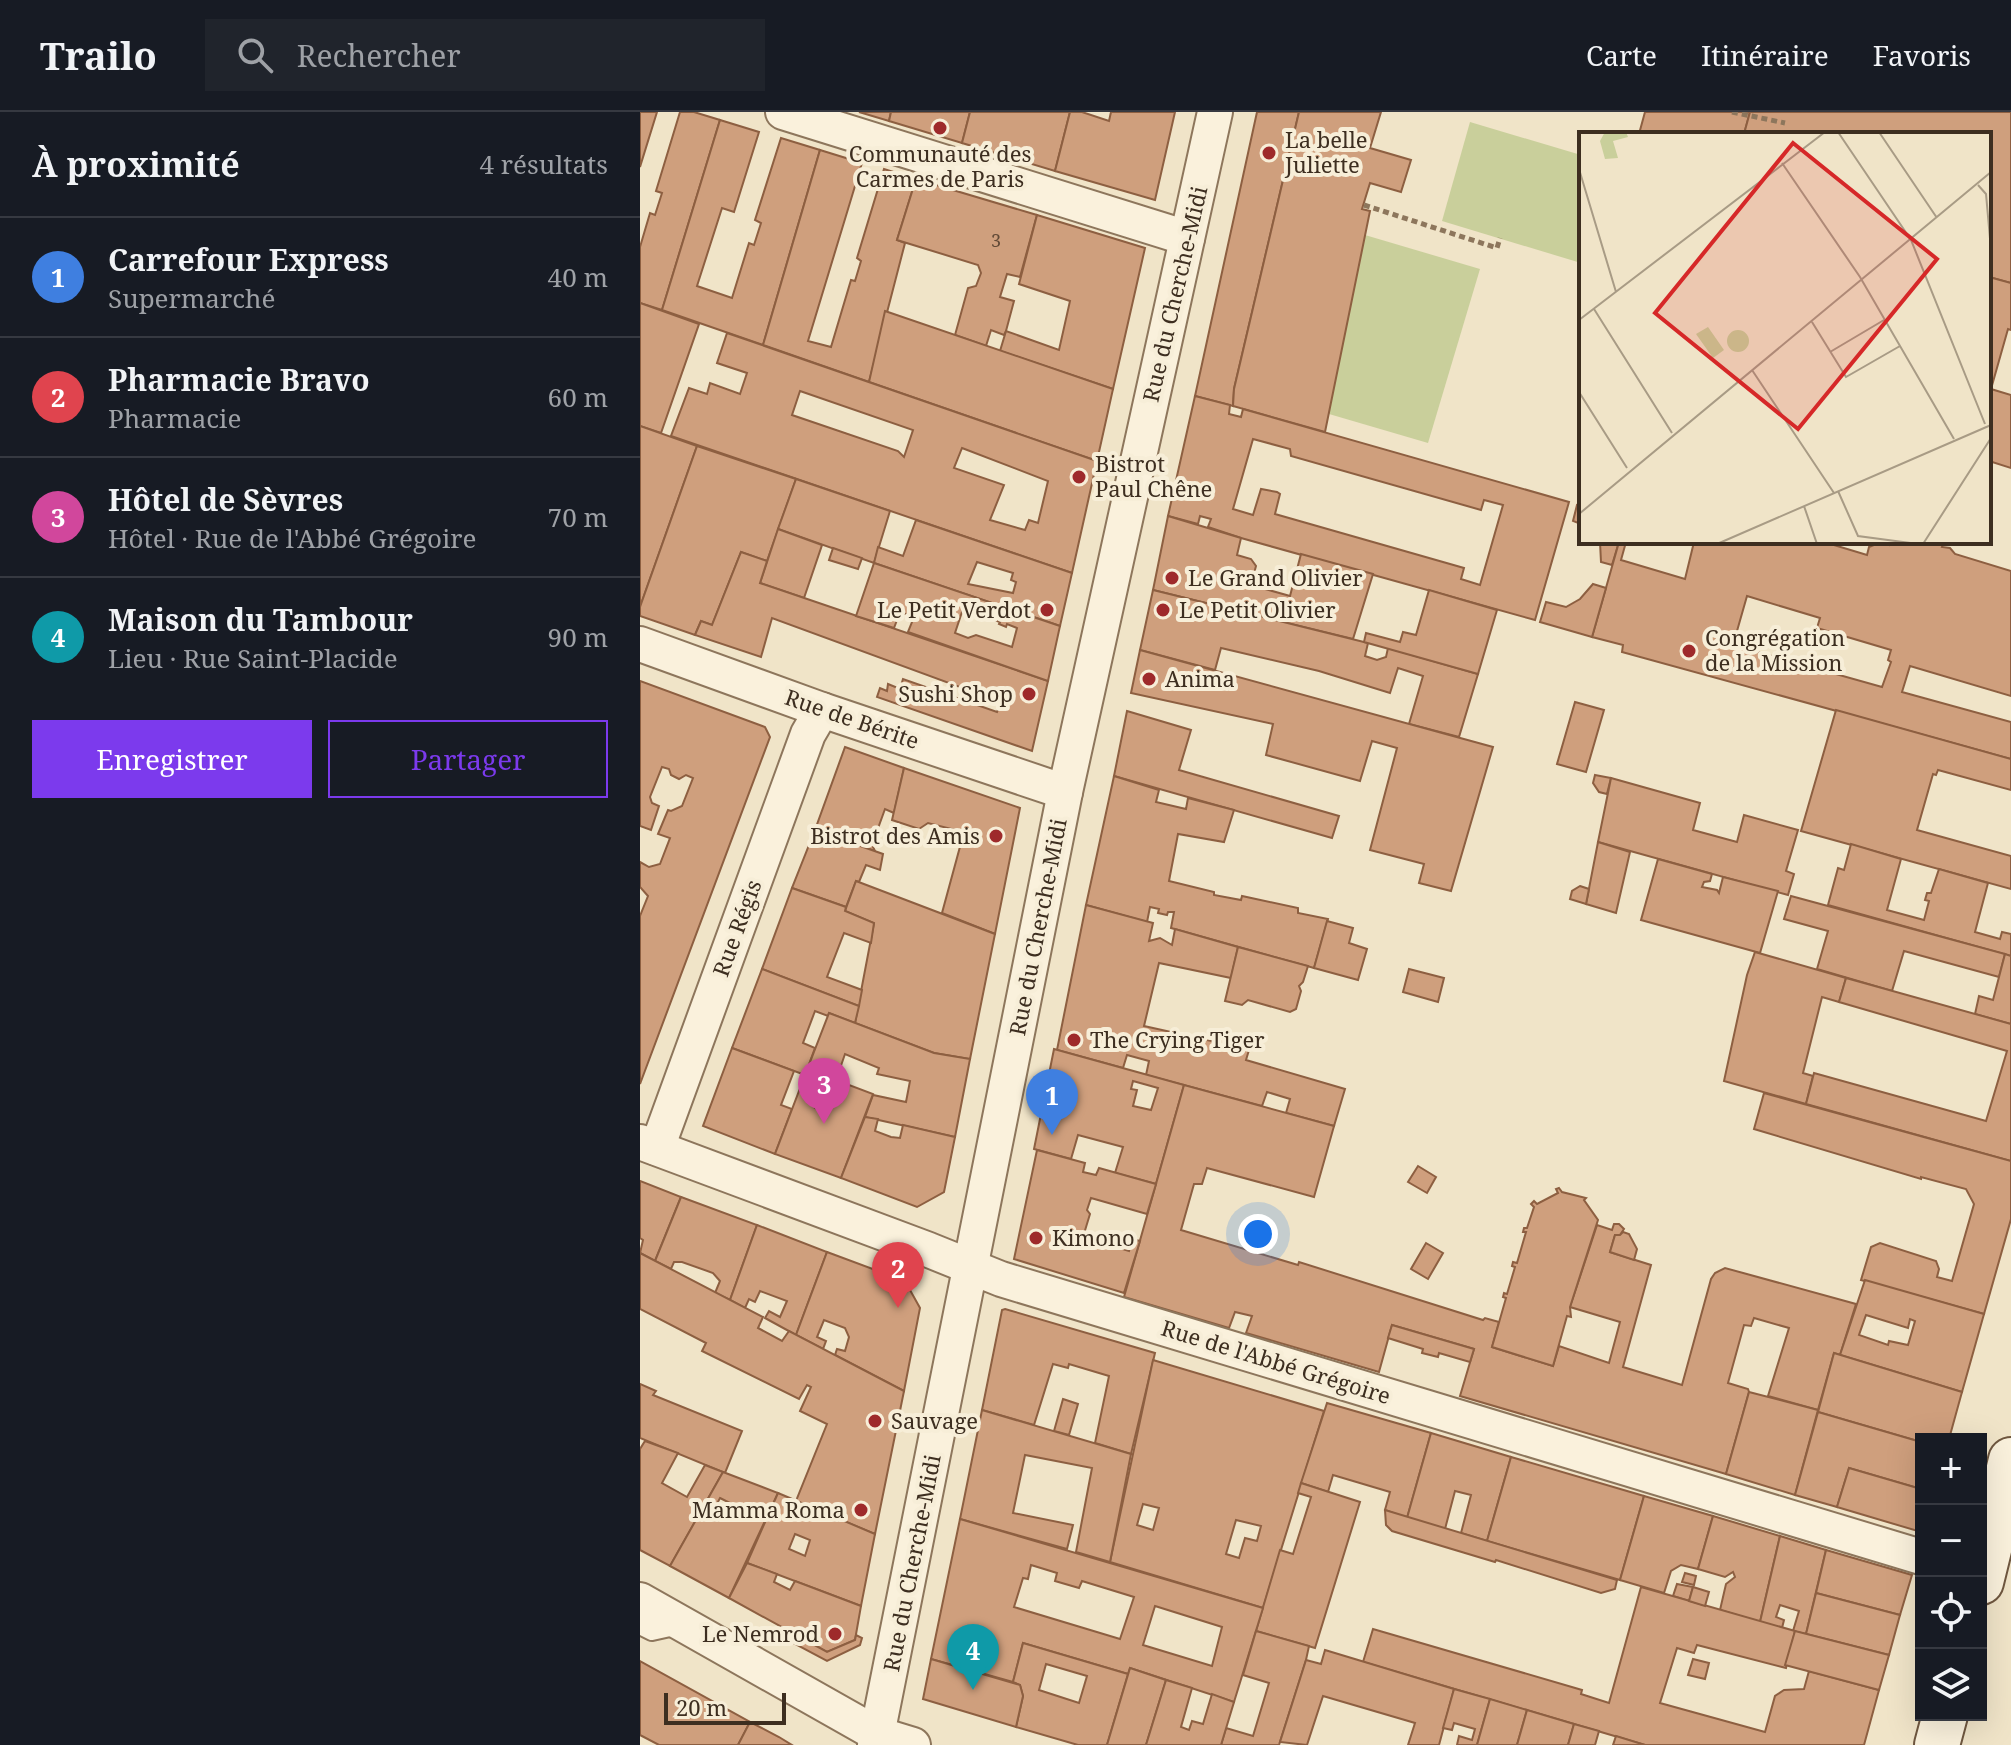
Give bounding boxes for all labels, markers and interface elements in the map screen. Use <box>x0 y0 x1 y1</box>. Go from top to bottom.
search box <box>205 19 765 91</box>
text: Trailo <box>40 29 157 81</box>
icon: search <box>233 33 277 77</box>
text: Rechercher <box>297 35 461 76</box>
text: Carte <box>1586 36 1657 74</box>
text: Itinéraire <box>1701 36 1829 74</box>
text: Favoris <box>1873 36 1971 74</box>
marker: Communauté des Carmes de Paris <box>931 119 949 137</box>
place label: La belle Juliette <box>1284 124 1368 179</box>
inset map <box>1579 132 1991 544</box>
place label: Communauté des Carmes de Paris <box>849 138 1031 193</box>
text: À proximité <box>32 141 240 187</box>
marker: La belle Juliette <box>1260 144 1278 162</box>
text: 4 résultats <box>480 146 608 182</box>
street label: Rue du Cherche-Midi <box>1135 183 1213 404</box>
house number: 3 <box>991 228 1001 252</box>
text: Carrefour Express <box>108 239 389 280</box>
text: 1 <box>51 259 65 295</box>
text: 40 m <box>548 259 608 295</box>
text: Supermarché <box>108 280 275 316</box>
text: Pharmacie Bravo <box>108 359 370 400</box>
text: 2 <box>51 379 65 415</box>
text: 60 m <box>548 379 608 415</box>
text: Pharmacie <box>108 400 241 436</box>
place label: Bistrot Paul Chêne <box>1095 448 1212 503</box>
marker: Bistrot Paul Chêne <box>1070 468 1088 486</box>
text: Hôtel de Sèvres <box>108 479 343 520</box>
text: 3 <box>51 499 65 535</box>
text: 70 m <box>548 499 608 535</box>
text: Hôtel · Rue de l'Abbé Grégoire <box>108 520 476 556</box>
place label: Le Grand Olivier <box>1188 562 1363 592</box>
marker: Le Grand Olivier <box>1163 569 1181 587</box>
place label: Le Petit Verdot <box>877 594 1031 624</box>
place label: Le Petit Olivier <box>1179 594 1336 624</box>
text: Maison du Tambour <box>108 599 413 640</box>
marker: Le Petit Verdot <box>1038 601 1056 619</box>
marker: Le Petit Olivier <box>1154 601 1172 619</box>
text: 4 <box>51 619 65 655</box>
text: 90 m <box>548 619 608 655</box>
place label: Congrégation de la Mission <box>1705 622 1845 677</box>
text: Lieu · Rue Saint-Placide <box>108 640 398 676</box>
marker: Congrégation de la Mission <box>1680 642 1698 660</box>
place label: Anima <box>1165 663 1235 693</box>
marker: Anima <box>1140 670 1158 688</box>
place label: Sushi Shop <box>898 678 1013 708</box>
street label: Rue de Bérite <box>781 681 923 755</box>
marker: Sushi Shop <box>1020 685 1038 703</box>
button: Enregistrer <box>32 720 312 798</box>
button: Partager <box>328 720 608 798</box>
street label: Rue du Cherche-Midi <box>1001 816 1073 1038</box>
place label: Bistrot des Amis <box>810 820 980 850</box>
marker: Bistrot des Amis <box>987 827 1005 845</box>
street label: Rue Régis <box>705 875 767 980</box>
place label: The Crying Tiger <box>1090 1024 1265 1054</box>
marker: The Crying Tiger <box>1065 1031 1083 1049</box>
pin: 3 <box>798 1058 850 1124</box>
pin: 1 <box>1026 1069 1078 1135</box>
your location <box>1238 1214 1278 1254</box>
place label: Kimono <box>1052 1222 1135 1252</box>
marker: Kimono <box>1027 1229 1045 1247</box>
pin: 2 <box>872 1242 924 1308</box>
street label: Rue de l'Abbé Grégoire <box>1158 1312 1395 1410</box>
place label: Sauvage <box>891 1405 978 1435</box>
marker: Sauvage <box>866 1412 884 1430</box>
map controls <box>1915 1433 1987 1721</box>
button: + <box>1915 1433 1987 1505</box>
street label: Rue du Cherche-Midi <box>875 1452 947 1674</box>
place label: Mamma Roma <box>692 1494 845 1524</box>
marker: Mamma Roma <box>852 1501 870 1519</box>
button: − <box>1915 1505 1987 1577</box>
button: locate <box>1915 1577 1987 1649</box>
place label: Le Nemrod <box>702 1618 819 1648</box>
pin: 4 <box>947 1624 999 1690</box>
marker: Le Nemrod <box>826 1625 844 1643</box>
button: layers <box>1915 1649 1987 1721</box>
scale bar <box>664 1689 786 1725</box>
text: 20 m <box>676 1692 727 1722</box>

